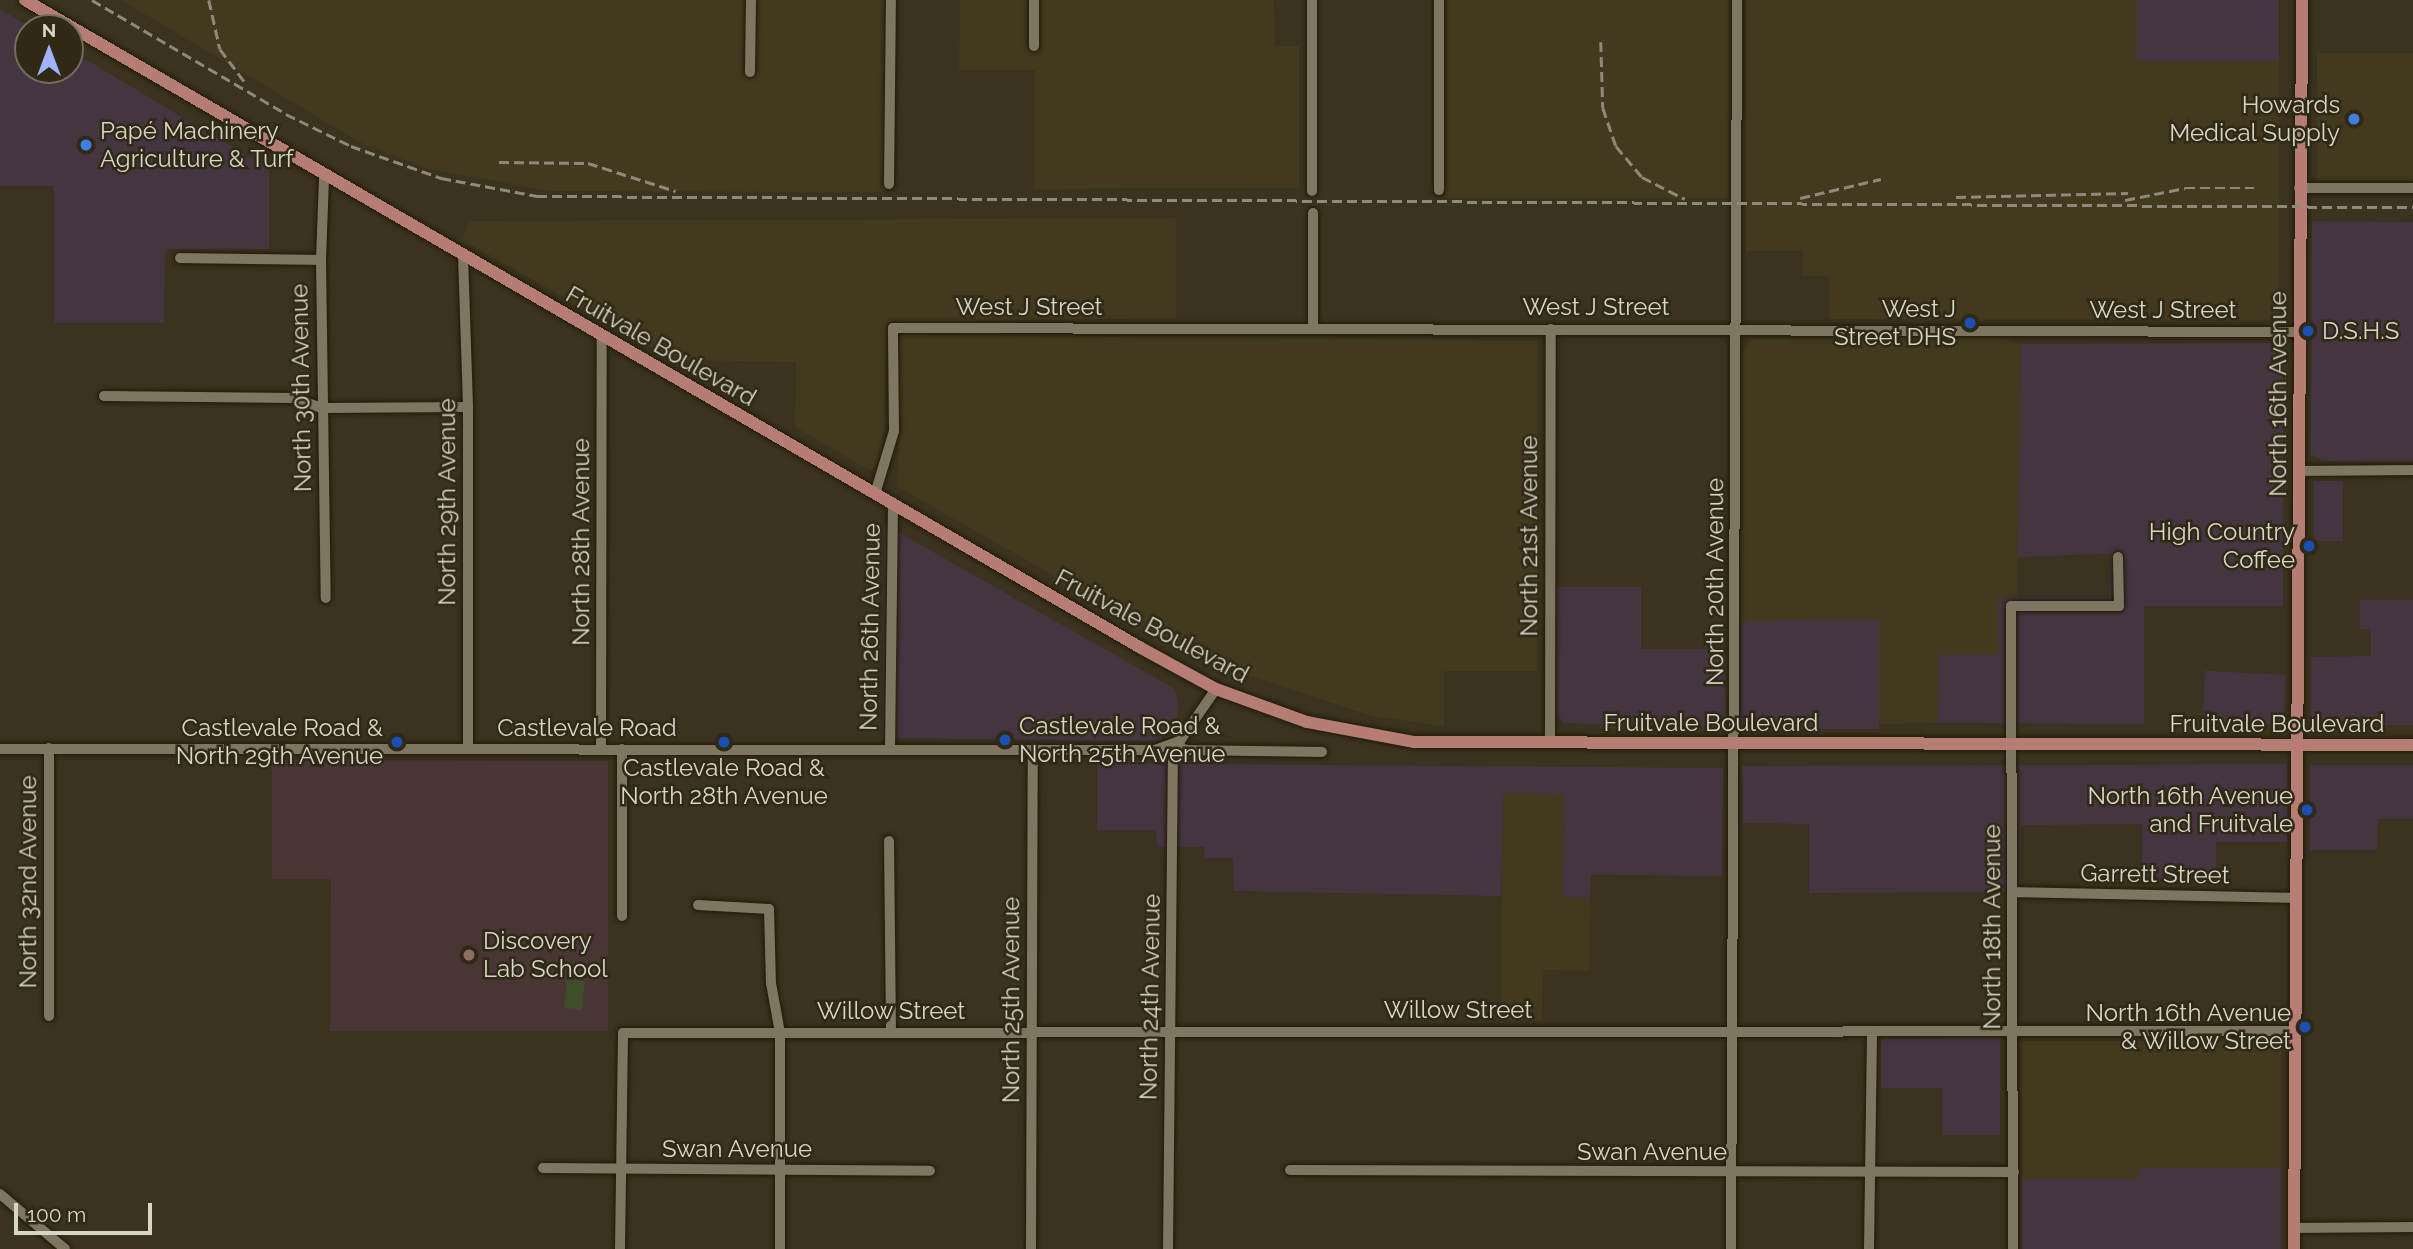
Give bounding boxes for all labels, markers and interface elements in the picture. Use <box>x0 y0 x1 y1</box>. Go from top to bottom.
north arrow <box>14 14 84 84</box>
text: N <box>42 19 56 41</box>
place label: Howards Medical Supply <box>2168 91 2340 147</box>
marker: Howards Medical Supply <box>2346 111 2362 127</box>
place label: Papé Machinery Agriculture & Turf <box>100 117 294 173</box>
marker: Papé Machinery Agriculture & Turf <box>78 137 94 153</box>
street label: Fruitvale Boulevard <box>561 280 761 412</box>
street label: North 30th Avenue <box>285 283 317 493</box>
street label: North 16th Avenue <box>2264 291 2292 497</box>
street label: West J Street <box>955 293 1103 321</box>
street label: West J Street <box>1522 293 1670 321</box>
place label: West J Street DHS <box>1834 295 1956 351</box>
street label: West J Street <box>2089 296 2237 324</box>
marker: West J Street DHS <box>1962 315 1978 331</box>
place label: D.S.H.S <box>2322 317 2399 345</box>
marker: D.S.H.S <box>2300 323 2316 339</box>
street label: North 29th Avenue <box>433 398 461 606</box>
street label: North 21st Avenue <box>1515 435 1543 637</box>
street label: North 28th Avenue <box>567 438 595 646</box>
street label: North 20th Avenue <box>1701 478 1729 686</box>
place label: High Country Coffee <box>2149 518 2295 574</box>
street label: North 26th Avenue <box>854 523 886 731</box>
marker: High Country Coffee <box>2301 538 2317 554</box>
street label: Fruitvale Boulevard <box>1050 563 1254 689</box>
street label: Fruitvale Boulevard <box>1604 709 1818 737</box>
street label: Fruitvale Boulevard <box>2170 710 2384 738</box>
place label: Castlevale Road & North 25th Avenue <box>1019 712 1226 768</box>
place label: Castlevale Road & North 29th Avenue <box>175 714 383 770</box>
street label: Castlevale Road <box>497 714 677 742</box>
marker: Castlevale Road & North 25th Avenue <box>997 732 1013 748</box>
marker: Castlevale Road & North 29th Avenue <box>389 734 405 750</box>
marker: Castlevale Road & North 28th Avenue <box>716 734 732 750</box>
place label: Castlevale Road & North 28th Avenue <box>620 754 828 810</box>
street label: North 32nd Avenue <box>14 775 42 989</box>
place label: North 16th Avenue and Fruitvale <box>2087 782 2293 838</box>
marker: North 16th Avenue and Fruitvale <box>2299 802 2315 818</box>
street label: North 18th Avenue <box>1978 824 2006 1030</box>
street label: Garrett Street <box>2080 858 2230 890</box>
street label: North 24th Avenue <box>1134 893 1166 1101</box>
street label: North 25th Avenue <box>997 896 1025 1104</box>
place label: Discovery Lab School <box>483 927 608 983</box>
marker: Discovery Lab School <box>461 947 477 963</box>
street label: Willow Street <box>1383 996 1533 1024</box>
street label: Willow Street <box>816 997 966 1025</box>
place label: North 16th Avenue & Willow Street <box>2085 999 2291 1055</box>
marker: North 16th Avenue & Willow Street <box>2297 1019 2313 1035</box>
street label: Swan Avenue <box>662 1135 812 1163</box>
street label: Swan Avenue <box>1577 1138 1727 1166</box>
scale bar <box>18 1190 156 1234</box>
text: 100 m <box>27 1202 86 1227</box>

